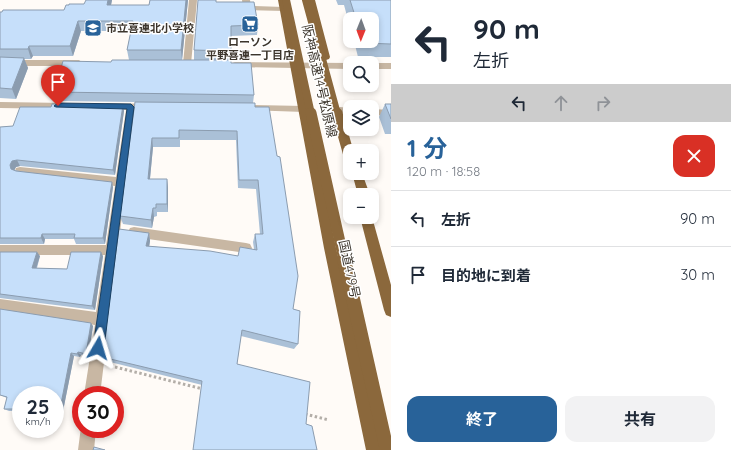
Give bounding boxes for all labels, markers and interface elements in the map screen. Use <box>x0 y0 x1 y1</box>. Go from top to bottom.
text: 90 m <box>473 11 540 46</box>
north arrow <box>343 12 379 48</box>
map controls <box>343 12 379 224</box>
supermarket icon: ローソン 平野喜連一丁目店 <box>240 14 260 34</box>
icon: left <box>407 16 459 68</box>
school or university icon: 市立喜連北小学校 <box>83 18 103 38</box>
place label: 市立喜連北小学校 <box>106 21 194 35</box>
street label: 阪神高速14号松原線 <box>299 23 341 139</box>
place label: ローソン 平野喜連一丁目店 <box>206 35 294 62</box>
text: 左折 <box>473 49 509 72</box>
button: search <box>343 56 379 92</box>
pin <box>41 65 75 106</box>
icon: arrive <box>47 71 69 93</box>
icon: left <box>508 92 530 114</box>
icon: ahead <box>550 92 572 114</box>
icon: right <box>592 92 614 114</box>
button: layers <box>343 100 379 136</box>
text: 1 分 <box>407 133 447 163</box>
button: close <box>673 135 715 177</box>
button: + <box>343 144 379 180</box>
text: 120 m · 18:58 <box>407 163 480 179</box>
button: − <box>343 188 379 224</box>
icon: left <box>407 208 429 230</box>
text: 90 m <box>680 209 715 228</box>
text: 左折 <box>441 210 471 229</box>
street label: 国道479号 <box>336 238 364 300</box>
icon: arrive <box>407 264 429 286</box>
text: 30 m <box>680 265 715 284</box>
text: 目的地に到着 <box>441 266 531 285</box>
position arrow <box>77 327 119 369</box>
speed limit sign: 30 <box>72 386 124 438</box>
text: 25 <box>27 394 49 419</box>
button: 終了 <box>407 396 557 442</box>
button: 共有 <box>565 396 715 442</box>
text: km/h <box>25 415 51 428</box>

